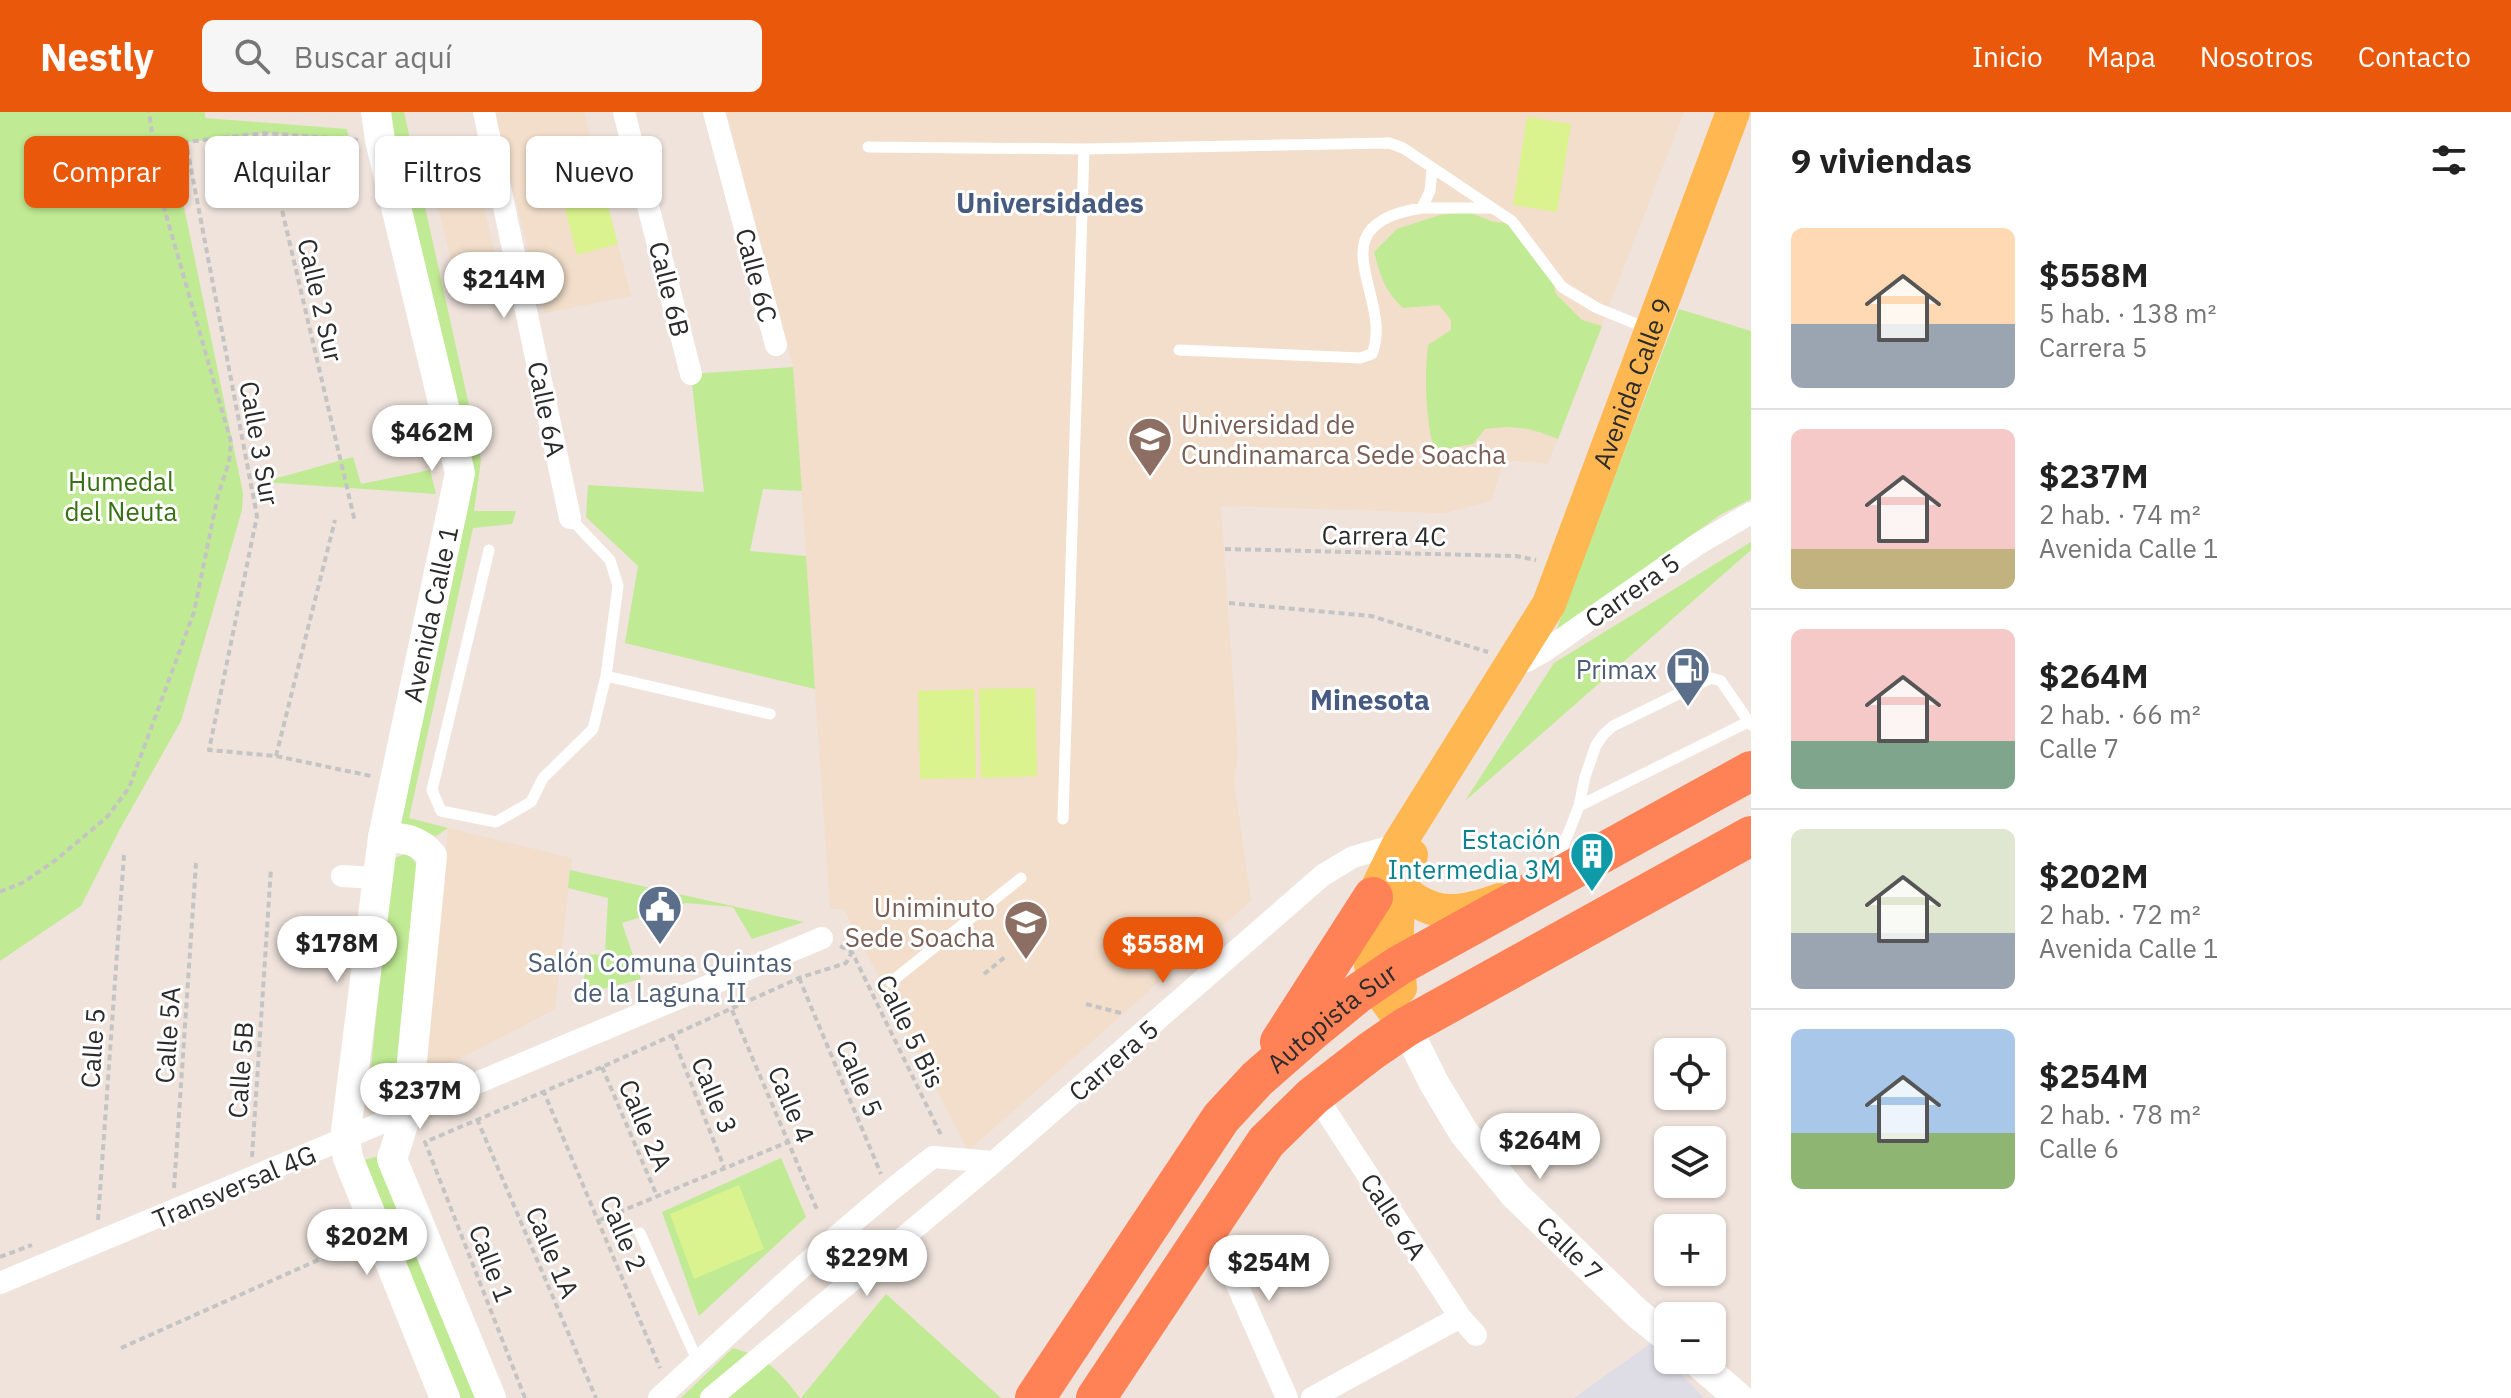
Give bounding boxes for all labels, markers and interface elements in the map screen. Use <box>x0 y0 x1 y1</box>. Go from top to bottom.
search box <box>202 20 762 92</box>
text: Nestly <box>40 32 154 81</box>
icon: search <box>230 34 274 78</box>
text: Buscar aquí <box>294 37 452 76</box>
text: Inicio <box>1972 38 2043 75</box>
text: Mapa <box>2087 38 2156 75</box>
text: Nosotros <box>2200 38 2314 75</box>
text: Contacto <box>2358 38 2471 75</box>
chip: Comprar <box>24 136 189 208</box>
chip: Alquilar <box>205 136 359 208</box>
chip: Filtros <box>375 136 510 208</box>
chip: Nuevo <box>526 136 662 208</box>
text: 9 viviendas <box>1791 138 1972 182</box>
icon: filters <box>2427 138 2471 182</box>
district label: Universidades <box>956 184 1144 221</box>
street label: Calle 6C <box>728 224 786 326</box>
street label: Calle 2 Sur <box>290 235 352 365</box>
street label: Calle 6B <box>642 238 698 340</box>
pin: $214M <box>448 252 560 320</box>
text: $558M <box>2039 252 2148 296</box>
icon: home <box>1855 260 1951 356</box>
text: $214M <box>462 261 546 295</box>
street label: Avenida Calle 9 <box>1584 293 1679 473</box>
text: 5 hab. · 138 m² <box>2039 296 2216 330</box>
text: Carrera 5 <box>2039 330 2147 364</box>
street label: Calle 6A <box>520 358 574 460</box>
street label: Calle 3 Sur <box>232 378 288 508</box>
pin: $462M <box>376 405 488 473</box>
place label: Universidad de Cundinamarca Sede Soacha <box>1181 407 1506 471</box>
text: $462M <box>390 414 474 448</box>
school or university icon: Universidad de Cundinamarca Sede Soacha <box>1126 415 1174 478</box>
text: $237M <box>2039 453 2148 497</box>
icon: home <box>1855 461 1951 557</box>
park label: Humedal del Neuta <box>65 464 178 528</box>
text: 2 hab. · 74 m² <box>2039 497 2201 531</box>
street label: Carrera 4C <box>1321 517 1447 553</box>
street label: Avenida Calle 1 <box>395 523 465 705</box>
text: Avenida Calle 1 <box>2039 531 2218 565</box>
street label: Carrera 5 <box>1578 545 1686 635</box>
fuel station icon: Primax <box>1664 645 1712 708</box>
place label: Primax <box>1576 652 1657 686</box>
text: $264M <box>2039 653 2148 697</box>
icon: home <box>1855 661 1951 757</box>
district label: Minesota <box>1310 681 1430 718</box>
text: 2 hab. · 66 m² <box>2039 697 2201 731</box>
text: Calle 7 <box>2039 731 2119 765</box>
place label: Estación Intermedia 3M <box>1388 822 1561 886</box>
building icon: Estación Intermedia 3M <box>1568 830 1616 893</box>
text: $202M <box>2039 853 2148 897</box>
icon: home <box>1855 861 1951 957</box>
public building icon: Salón Comuna Quintas de la Laguna II <box>636 883 684 946</box>
place label: Uniminuto Sede Soacha <box>845 890 995 954</box>
text: 2 hab. · 72 m² <box>2039 897 2201 931</box>
school or university icon: Uniminuto Sede Soacha <box>1002 898 1050 961</box>
pin: $178M <box>281 916 393 984</box>
pin: $558M <box>1107 917 1219 985</box>
text: $178M <box>295 925 379 959</box>
text: $558M <box>1121 926 1205 960</box>
text: Avenida Calle 1 <box>2039 931 2218 965</box>
place label: Salón Comuna Quintas de la Laguna II <box>528 945 792 1009</box>
street label: Autopista Sur <box>1259 955 1404 1080</box>
street label: Calle 5 Bis <box>869 969 953 1093</box>
street label: Calle 5A <box>147 985 187 1084</box>
street label: Calle 5 <box>72 1007 112 1089</box>
street label: Carrera 5 <box>1061 1012 1165 1108</box>
street label: Calle 5B <box>220 1020 260 1120</box>
street label: Calle 5 <box>829 1035 891 1121</box>
map controls <box>1654 1038 1726 1374</box>
button: locate <box>1654 1038 1726 1110</box>
street label: Calle 3 <box>684 1052 746 1138</box>
text: $254M <box>2039 1053 2148 1097</box>
street label: Calle 4 <box>761 1061 823 1147</box>
icon: home <box>1855 1061 1951 1157</box>
pin: $237M <box>364 1063 476 1131</box>
text: $237M <box>378 1072 462 1106</box>
street label: Calle 2A <box>611 1074 681 1176</box>
text: 2 hab. · 78 m² <box>2039 1097 2201 1131</box>
pin: $264M <box>1484 1113 1596 1181</box>
text: $264M <box>1498 1122 1582 1156</box>
button: layers <box>1654 1126 1726 1198</box>
text: Calle 6 <box>2039 1131 2119 1165</box>
street label: Transversal 4G <box>147 1136 321 1236</box>
street label: Calle 6A <box>1353 1166 1435 1266</box>
street label: Calle 2 <box>593 1190 655 1276</box>
street label: Calle 1A <box>518 1201 588 1303</box>
street label: Calle 7 <box>1530 1208 1611 1288</box>
pin: $202M <box>311 1209 423 1277</box>
button: + <box>1654 1214 1726 1286</box>
text: $202M <box>325 1218 409 1252</box>
street label: Calle 1 <box>462 1220 522 1306</box>
pin: $229M <box>811 1230 923 1298</box>
pin: $254M <box>1213 1235 1325 1303</box>
text: $229M <box>825 1239 909 1273</box>
text: $254M <box>1227 1244 1311 1278</box>
button: − <box>1654 1302 1726 1374</box>

